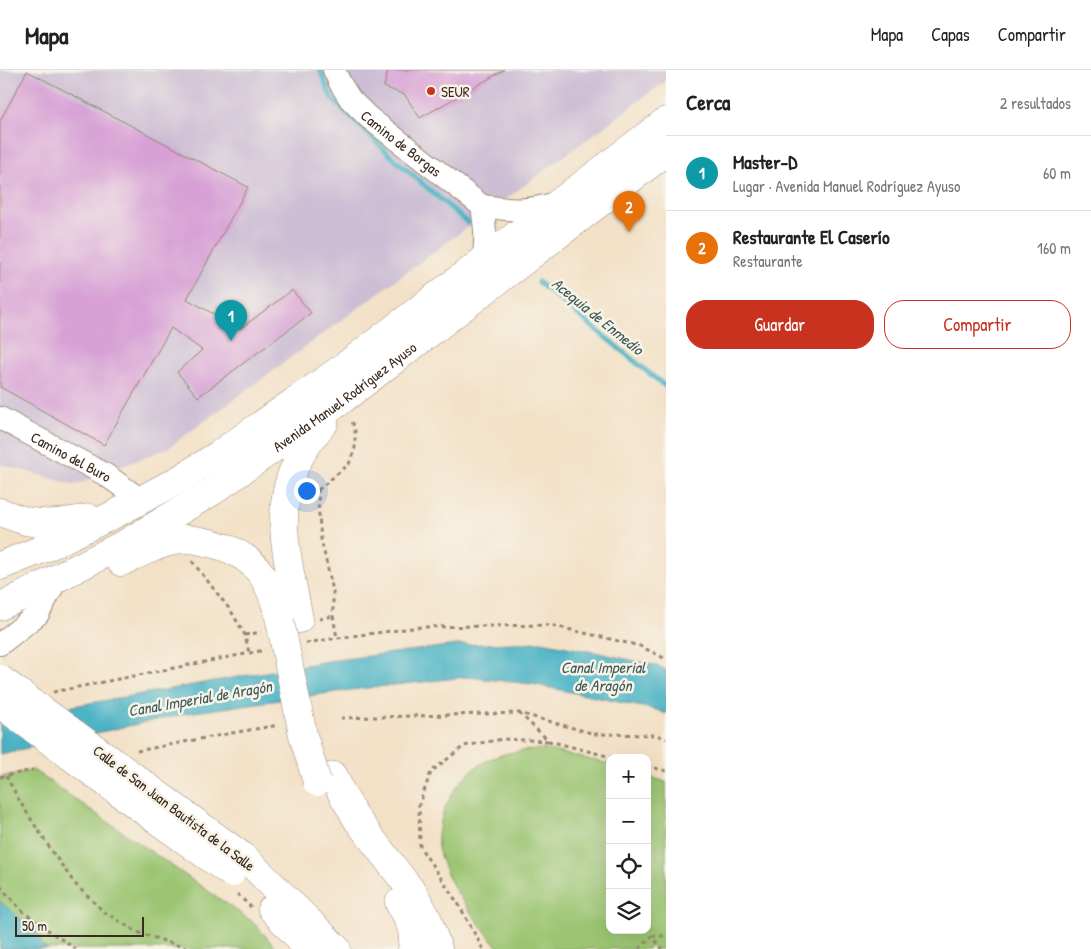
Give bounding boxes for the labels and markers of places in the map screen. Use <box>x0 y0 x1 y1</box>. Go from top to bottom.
place label: SEUR <box>441 81 470 102</box>
marker: SEUR <box>425 85 437 97</box>
pin: 2 <box>613 191 645 232</box>
pin: 1 <box>215 300 247 341</box>

